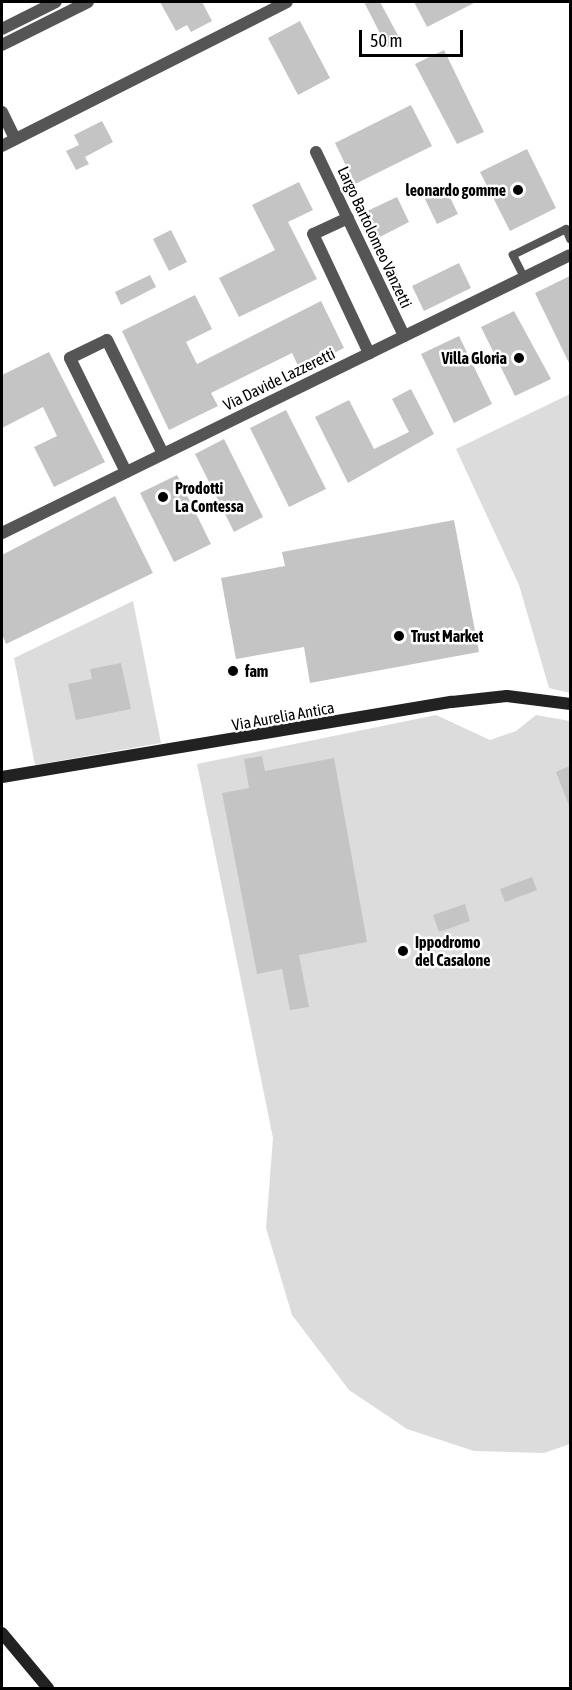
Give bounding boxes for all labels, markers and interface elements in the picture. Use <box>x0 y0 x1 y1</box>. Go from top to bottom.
scale bar <box>362 18 466 56</box>
text: 50 m <box>370 30 402 51</box>
street label: Largo Bartolomeo Vanzetti <box>334 163 416 311</box>
place label: leonardo gomme <box>406 180 506 200</box>
marker: leonardo gomme <box>511 183 525 197</box>
street label: Via Davide Lazzeretti <box>220 344 338 414</box>
place label: Villa Gloria <box>441 348 507 368</box>
marker: Villa Gloria <box>512 351 526 365</box>
place label: Prodotti La Contessa <box>175 478 244 516</box>
marker: Prodotti La Contessa <box>156 490 170 504</box>
place label: Trust Market <box>411 626 483 646</box>
marker: Trust Market <box>392 629 406 643</box>
place label: fam <box>245 661 268 681</box>
marker: fam <box>226 664 240 678</box>
street label: Via Aurelia Antica <box>230 698 336 734</box>
place label: Ippodromo del Casalone <box>415 932 491 970</box>
marker: Ippodromo del Casalone <box>396 944 410 958</box>

